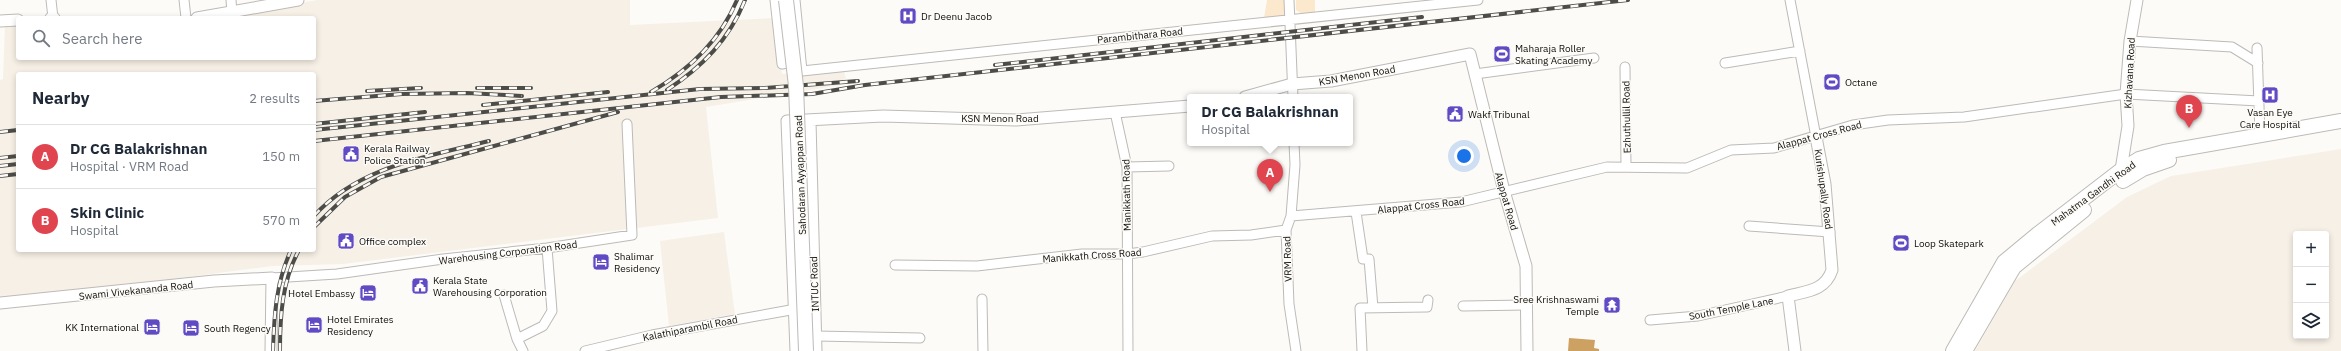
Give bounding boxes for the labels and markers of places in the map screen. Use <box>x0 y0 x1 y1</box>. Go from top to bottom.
hospital icon: Dr Deenu Jacob <box>898 6 918 26</box>
place label: Dr Deenu Jacob <box>921 10 992 23</box>
place label: Maharaja Roller Skating Academy <box>1515 42 1592 67</box>
sports icon: Maharaja Roller Skating Academy <box>1492 44 1512 64</box>
sports icon: Octane <box>1822 72 1842 92</box>
place label: Octane <box>1845 76 1878 89</box>
hospital icon: Vasan Eye Care Hospital <box>2260 85 2280 105</box>
pin: B <box>2176 95 2202 128</box>
public building icon: Wakf Tribunal <box>1445 104 1465 124</box>
place label: Vasan Eye Care Hospital <box>2240 106 2300 131</box>
place label: Wakf Tribunal <box>1468 108 1530 121</box>
place label: Kerala Railway Police Station <box>364 142 430 167</box>
public building icon: Kerala Railway Police Station <box>341 144 361 164</box>
pin: A <box>1257 159 1283 192</box>
public building icon: Office complex <box>336 231 356 251</box>
sports icon: Loop Skatepark <box>1891 233 1911 253</box>
place label: Office complex <box>359 235 426 248</box>
place label: Loop Skatepark <box>1914 237 1984 250</box>
place label: Shalimar Residency <box>614 250 660 275</box>
hotel icon: Shalimar Residency <box>591 252 611 272</box>
place label: Kerala State Warehousing Corporation <box>433 274 547 299</box>
public building icon: Kerala State Warehousing Corporation <box>410 276 430 296</box>
hotel icon: Hotel Embassy <box>358 283 378 303</box>
place label: Hotel Embassy <box>288 287 355 300</box>
place label: Sree Krishnaswami Temple <box>1513 293 1599 318</box>
temple icon: Sree Krishnaswami Temple <box>1602 295 1622 315</box>
place label: Hotel Emirates Residency <box>327 313 394 338</box>
hotel icon: Hotel Emirates Residency <box>304 315 324 335</box>
hotel icon: KK International <box>142 317 162 337</box>
hotel icon: South Regency <box>181 318 201 338</box>
place label: KK International <box>65 321 139 334</box>
place label: South Regency <box>204 322 271 335</box>

